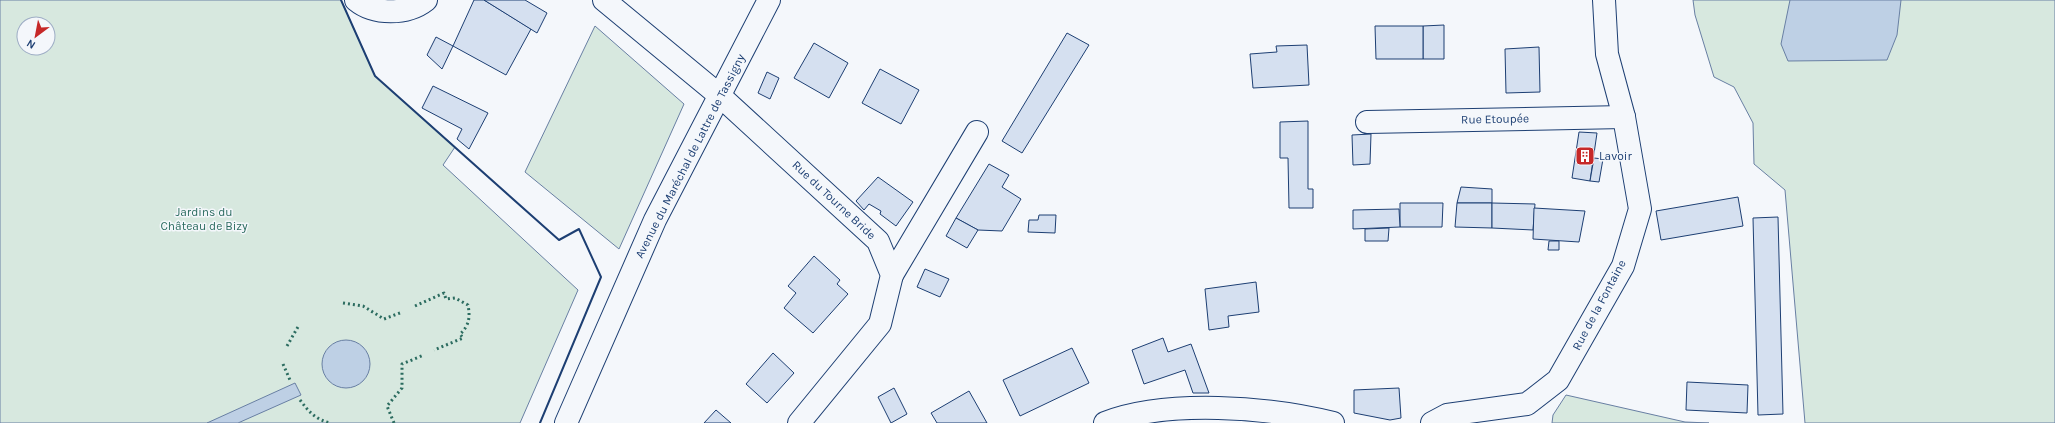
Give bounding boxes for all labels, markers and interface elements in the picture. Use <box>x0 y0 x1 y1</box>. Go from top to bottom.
north arrow <box>16 16 56 56</box>
text: N <box>24 36 38 52</box>
street label: Avenue du Maréchal de Lattre de Tassigny <box>632 51 748 260</box>
street label: Rue Etoupée <box>1461 111 1529 127</box>
building icon: Lavoir <box>1574 145 1596 167</box>
place label: Lavoir <box>1599 149 1632 163</box>
street label: Rue du Tourne Bride <box>789 158 879 242</box>
park label: Jardins du Château de Bizy <box>160 205 248 233</box>
street label: Rue de la Fontaine <box>1569 257 1629 353</box>

